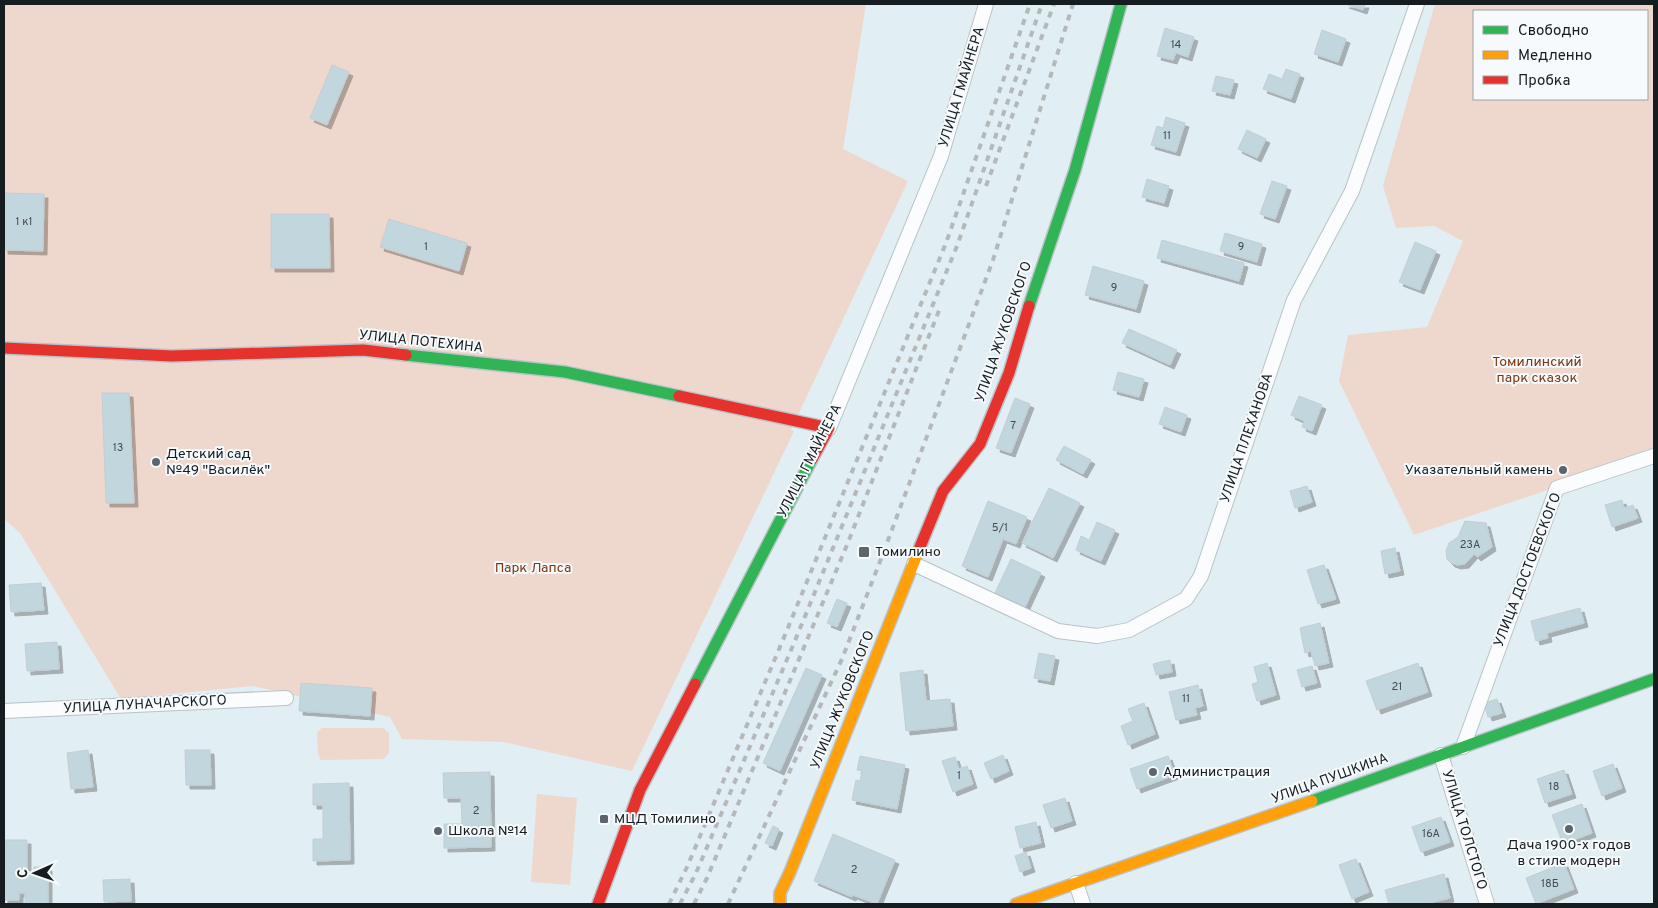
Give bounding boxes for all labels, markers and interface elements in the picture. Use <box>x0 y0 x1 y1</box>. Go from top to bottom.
legend <box>1473 10 1648 100</box>
text: Свободно <box>1518 22 1589 41</box>
street label: УЛИЦА ГМАЙНЕРА <box>935 24 988 149</box>
house number: 14 <box>1171 38 1182 52</box>
text: Медленно <box>1518 47 1592 66</box>
text: Пробка <box>1518 72 1570 91</box>
house number: 11 <box>1163 129 1171 143</box>
house number: 1 к1 <box>15 215 33 229</box>
house number: 1 <box>424 240 428 254</box>
house number: 9 <box>1238 240 1244 254</box>
street label: УЛИЦА ЖУКОВСКОГО <box>972 259 1036 405</box>
house number: 9 <box>1111 281 1117 295</box>
street label: УЛИЦА ПОТЕХИНА <box>358 327 484 357</box>
park label: Томилинский парк сказок <box>1492 354 1582 387</box>
street label: УЛИЦА ПЛЕХАНОВА <box>1217 371 1277 505</box>
street label: УЛИЦА ГМАЙНЕРА <box>773 401 846 521</box>
house number: 7 <box>1010 419 1016 433</box>
house number: 13 <box>113 441 123 455</box>
place label: Детский сад №49 "Василёк" <box>166 446 270 479</box>
marker: Детский сад №49 "Василёк" <box>150 456 162 468</box>
place label: Указательный камень <box>1405 462 1553 479</box>
marker: Указательный камень <box>1557 464 1569 476</box>
street label: УЛИЦА ДОСТОЕВСКОГО <box>1491 491 1565 649</box>
house number: 5/1 <box>992 521 1008 535</box>
house number: 23А <box>1460 538 1480 552</box>
place label: Томилино <box>875 544 941 561</box>
marker: Томилино <box>857 545 871 559</box>
park label: Парк Лапса <box>495 560 571 577</box>
street label: УЛИЦА ЖУКОВСКОГО <box>807 628 879 772</box>
house number: 21 <box>1392 680 1402 694</box>
street label: УЛИЦА ЛУНАЧАРСКОГО <box>63 692 227 718</box>
house number: 11 <box>1182 692 1190 706</box>
street label: УЛИЦА ПУШКИНА <box>1269 750 1391 808</box>
place label: Администрация <box>1163 764 1270 781</box>
marker: Администрация <box>1147 766 1159 778</box>
street label: УЛИЦА ТОЛСТОГО <box>1438 768 1490 892</box>
house number: 1 <box>957 769 961 783</box>
house number: 18 <box>1549 780 1559 794</box>
house number: 2 <box>473 804 479 818</box>
place label: МЦД Томилино <box>614 811 716 828</box>
marker: МЦД Томилино <box>598 813 610 825</box>
place label: Школа №14 <box>448 823 528 840</box>
marker: Дача 1900-х годов в стиле модерн <box>1563 823 1575 835</box>
marker: Школа №14 <box>432 825 444 837</box>
house number: 16А <box>1422 827 1440 841</box>
place label: Дача 1900-х годов в стиле модерн <box>1507 837 1631 870</box>
north arrow <box>10 848 60 898</box>
house number: 2 <box>851 863 857 877</box>
text: С <box>15 869 32 878</box>
house number: 18Б <box>1541 877 1559 891</box>

